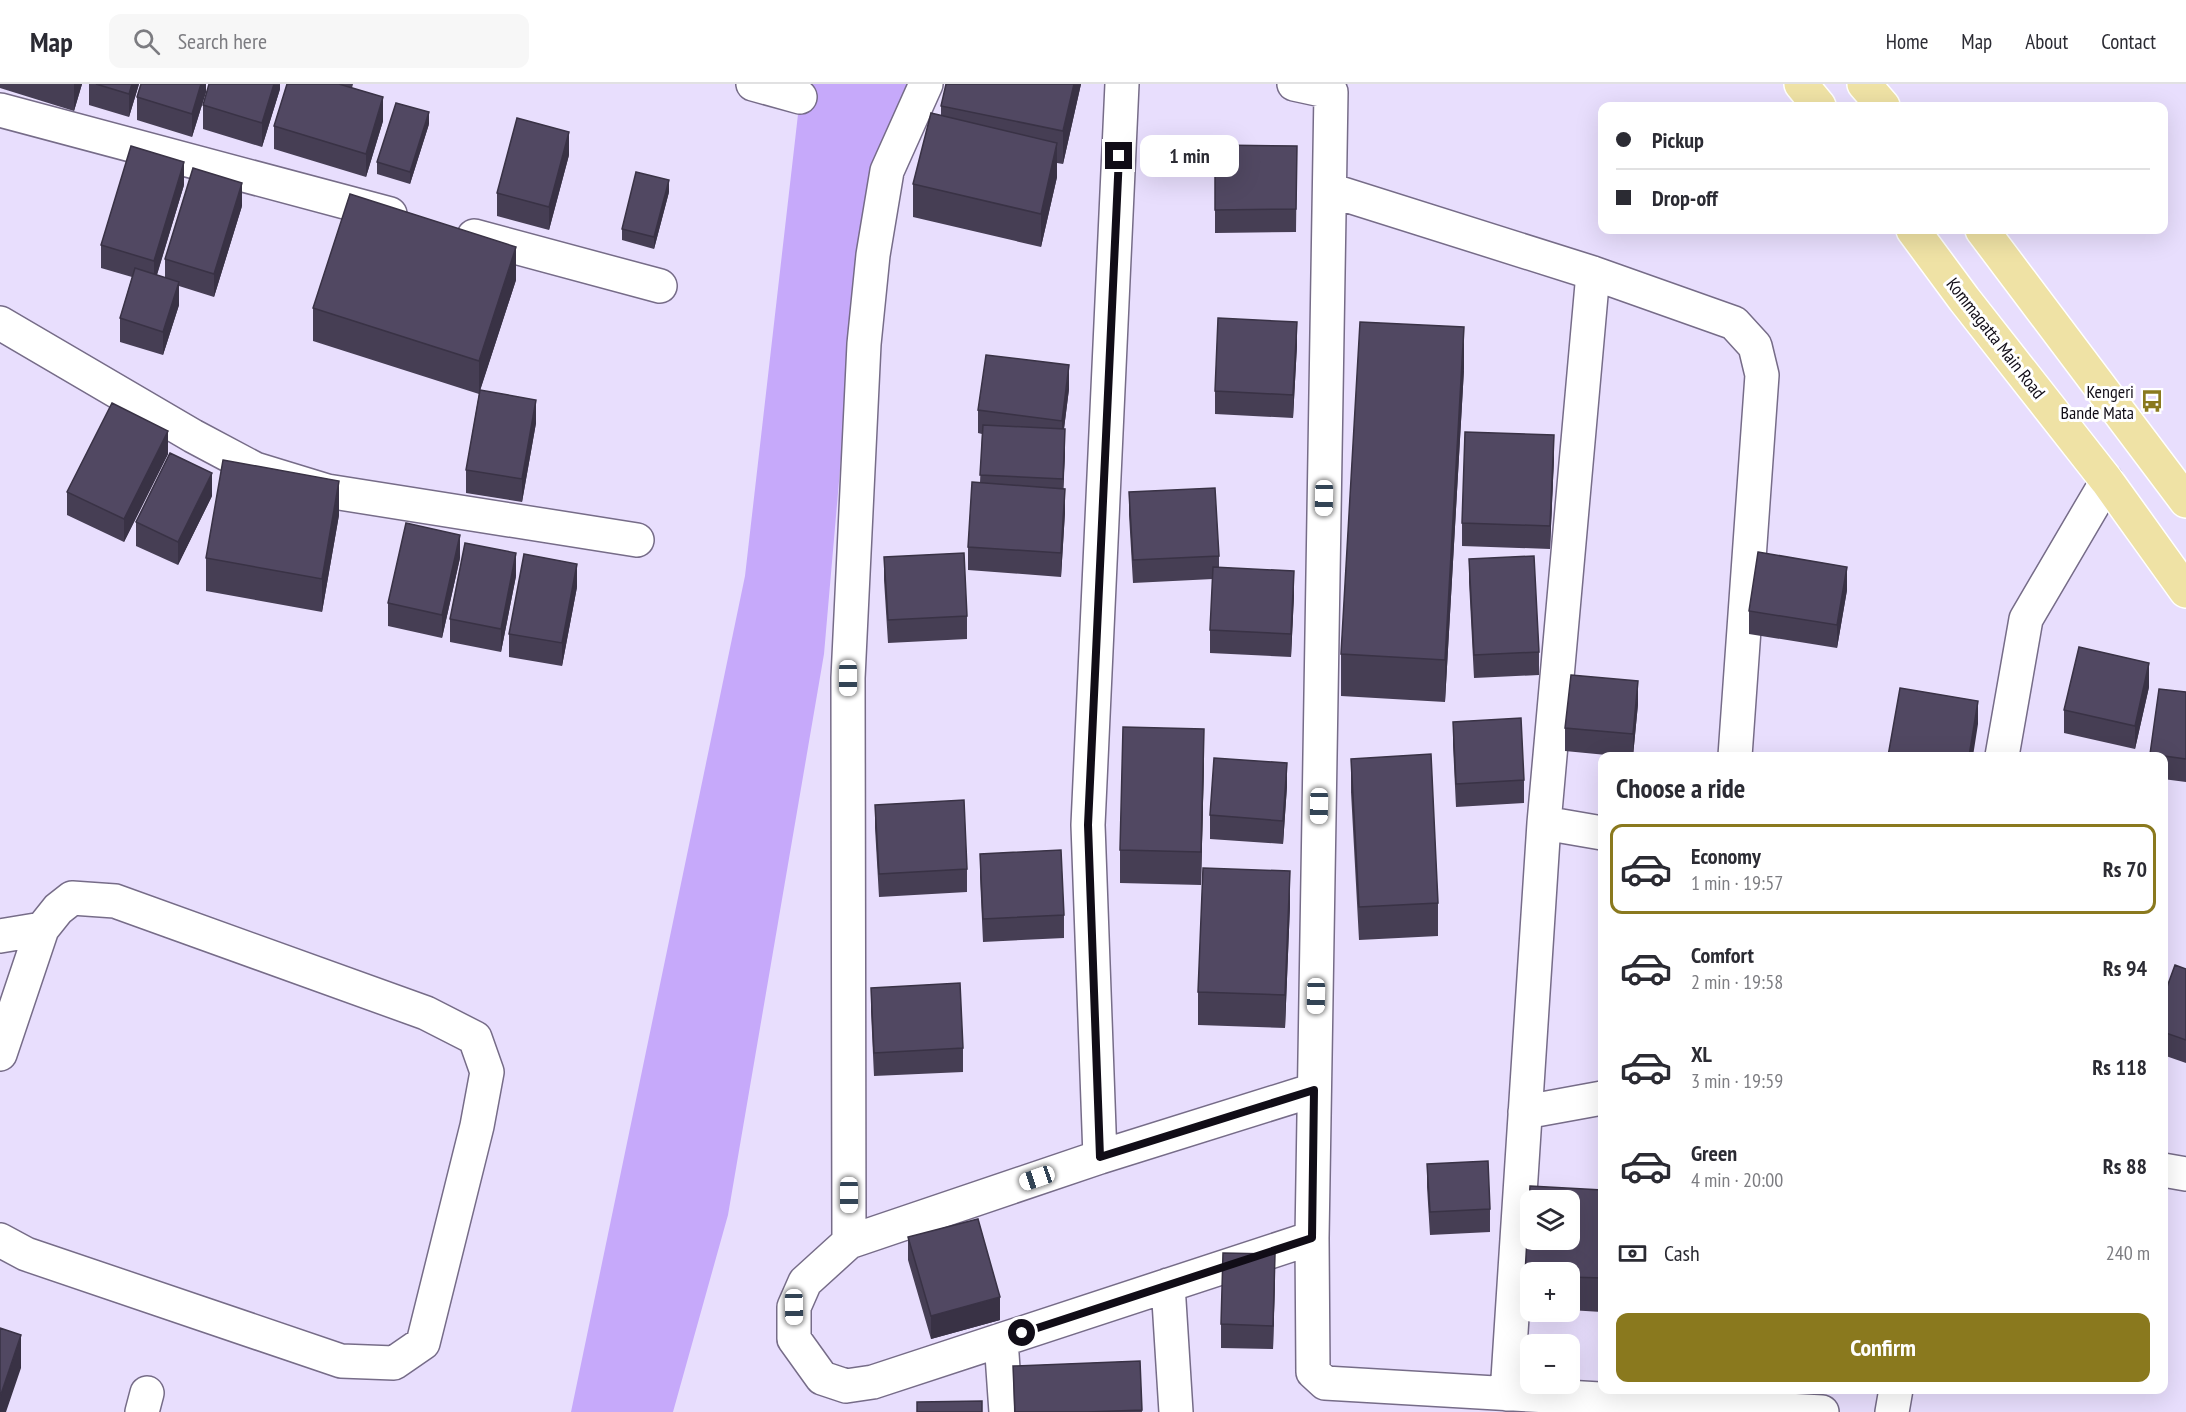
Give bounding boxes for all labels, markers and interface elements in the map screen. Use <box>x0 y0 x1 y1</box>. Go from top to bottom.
search box <box>109 14 529 68</box>
text: Map <box>30 23 73 60</box>
icon: search <box>130 25 163 58</box>
text: Search here <box>178 27 267 55</box>
text: Home <box>1886 28 1928 55</box>
text: Map <box>1961 28 1992 55</box>
text: About <box>2025 28 2068 55</box>
text: Contact <box>2101 28 2156 55</box>
text: Pickup <box>1652 126 1704 154</box>
callout: 1 min <box>1140 135 1239 177</box>
route end <box>1105 142 1132 169</box>
text: 1 min <box>1169 143 1210 169</box>
text: Drop-off <box>1652 184 1718 212</box>
street label: Kommagatta Main Road <box>1942 273 2050 403</box>
place label: Kengeri Bande Mata <box>2061 380 2134 424</box>
bus stop icon: Kengeri Bande Mata <box>2139 388 2165 414</box>
car <box>1315 480 1333 516</box>
car <box>839 660 857 696</box>
text: Choose a ride <box>1616 771 1745 805</box>
car <box>1310 788 1328 824</box>
icon: car <box>1619 842 1673 896</box>
text: Economy <box>1691 842 1761 870</box>
text: Rs 70 <box>2103 855 2147 883</box>
text: 1 min · 19:57 <box>1691 870 1783 896</box>
icon: car <box>1619 941 1673 995</box>
text: Comfort <box>1691 941 1754 969</box>
text: Rs 94 <box>2103 954 2147 982</box>
text: 2 min · 19:58 <box>1691 969 1783 995</box>
car <box>1307 978 1325 1014</box>
icon: car <box>1619 1040 1673 1094</box>
text: XL <box>1691 1040 1712 1068</box>
text: Rs 118 <box>2092 1053 2147 1081</box>
text: 3 min · 19:59 <box>1691 1068 1783 1094</box>
icon: car <box>1619 1139 1673 1193</box>
text: Green <box>1691 1139 1737 1167</box>
text: Rs 88 <box>2103 1152 2147 1180</box>
car <box>1017 1164 1057 1192</box>
text: 4 min · 20:00 <box>1691 1167 1783 1193</box>
car <box>840 1177 858 1213</box>
map controls <box>1520 1190 1580 1394</box>
button: layers <box>1520 1190 1580 1250</box>
icon: cash <box>1616 1237 1649 1270</box>
text: Cash <box>1664 1239 1700 1267</box>
text: 240 m <box>2106 1240 2150 1266</box>
button: + <box>1520 1262 1580 1322</box>
car <box>785 1289 803 1325</box>
button: Confirm <box>1616 1313 2150 1382</box>
route start <box>1008 1319 1035 1346</box>
button: − <box>1520 1334 1580 1394</box>

